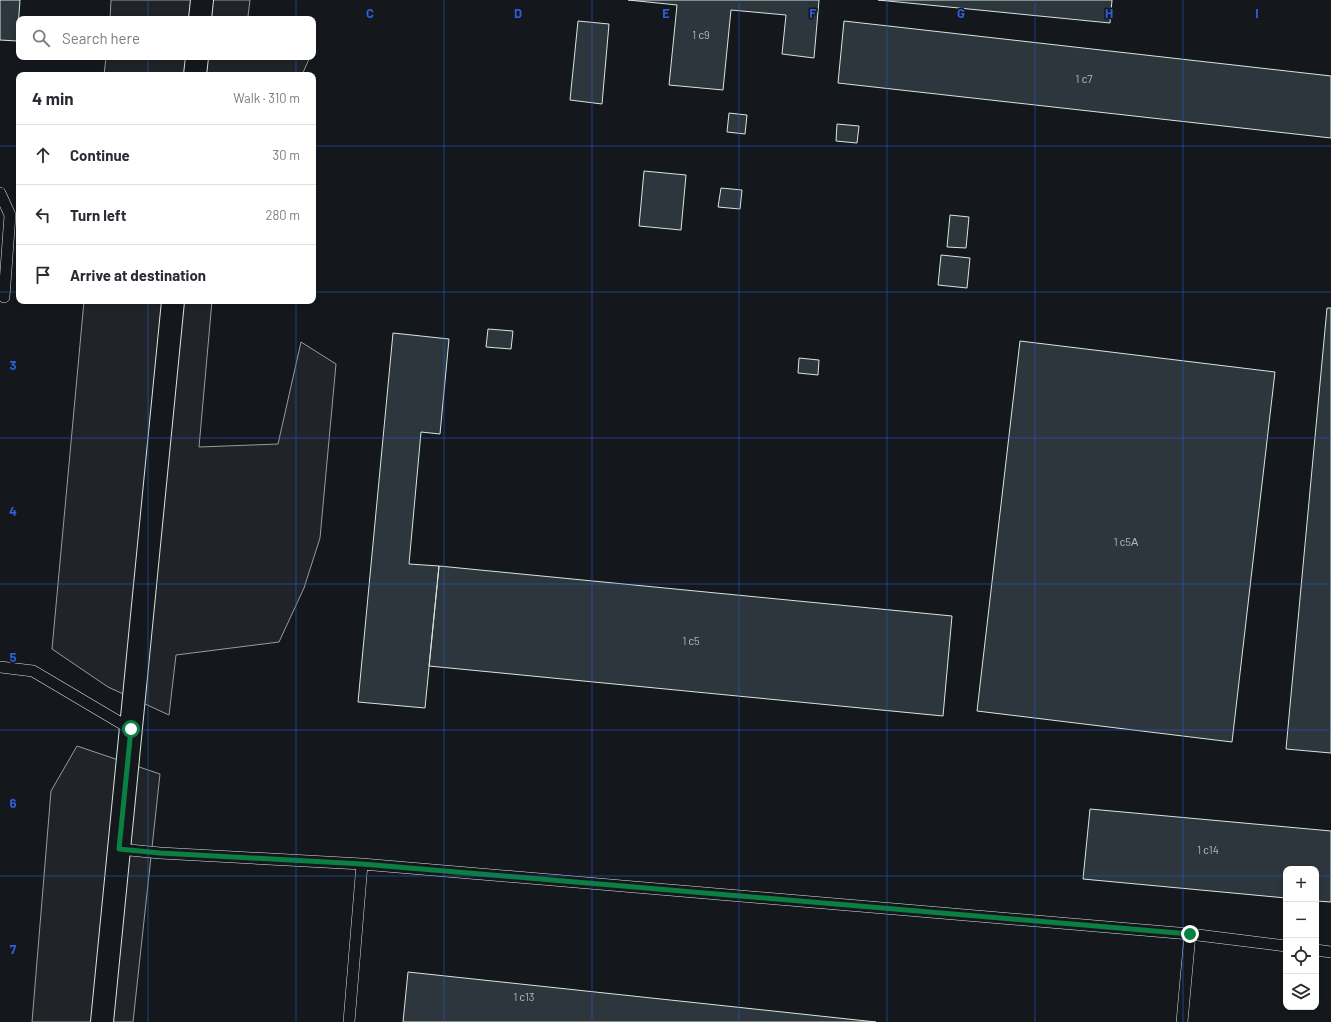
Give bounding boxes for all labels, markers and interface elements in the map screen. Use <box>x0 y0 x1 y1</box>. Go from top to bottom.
text: C <box>366 5 374 21</box>
text: D <box>514 5 522 21</box>
text: E <box>662 5 670 21</box>
text: F <box>809 5 817 21</box>
text: G <box>957 5 965 21</box>
text: H <box>1105 5 1113 21</box>
text: I <box>1255 5 1259 21</box>
search box <box>16 16 316 60</box>
icon: search <box>30 27 52 49</box>
house number: 1 с9 <box>692 28 710 41</box>
text: Search here <box>62 29 140 47</box>
house number: 1 с7 <box>1076 72 1092 85</box>
text: 4 min <box>32 88 74 108</box>
text: Walk · 310 m <box>233 90 300 106</box>
icon: ahead <box>32 144 54 166</box>
text: Continue <box>70 146 130 164</box>
text: 30 m <box>273 147 300 163</box>
icon: left <box>32 204 54 226</box>
text: Turn left <box>70 206 126 224</box>
text: 280 m <box>266 207 300 223</box>
icon: arrive <box>32 264 54 286</box>
text: Arrive at destination <box>70 266 206 284</box>
text: 3 <box>9 357 17 373</box>
text: 4 <box>9 503 17 519</box>
house number: 1 с5А <box>1114 535 1139 548</box>
house number: 1 с5 <box>682 634 700 647</box>
text: 5 <box>9 649 17 665</box>
route start <box>122 720 140 738</box>
text: 6 <box>10 795 17 811</box>
house number: 1 с14 <box>1197 843 1219 856</box>
map controls <box>1283 866 1319 1010</box>
button: + <box>1283 866 1319 902</box>
button: − <box>1283 902 1319 938</box>
route end <box>1181 925 1199 943</box>
button: locate <box>1283 938 1319 974</box>
text: 7 <box>10 941 17 957</box>
button: layers <box>1283 974 1319 1010</box>
house number: 1 с13 <box>513 990 535 1003</box>

